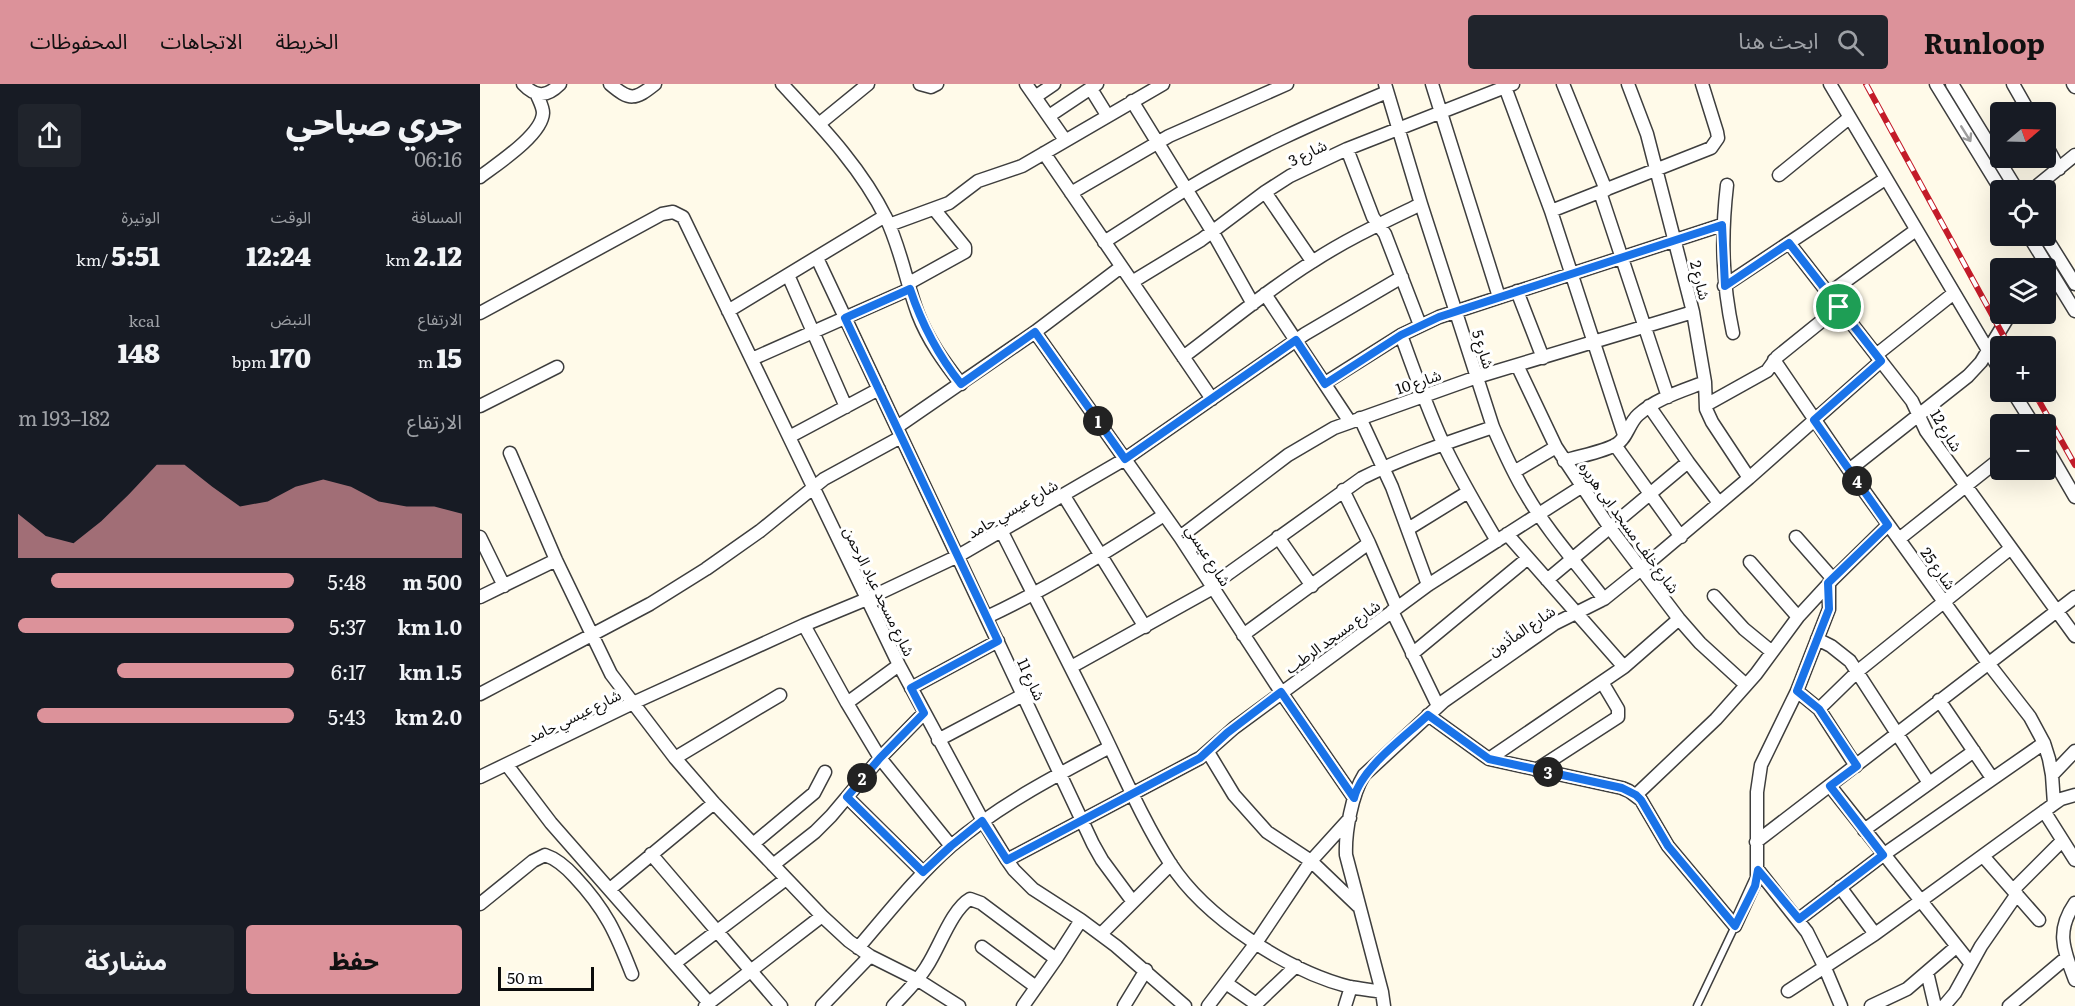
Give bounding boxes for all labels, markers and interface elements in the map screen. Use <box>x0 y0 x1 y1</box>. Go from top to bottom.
search box <box>1468 15 1888 69</box>
text: Runloop <box>1924 21 2045 63</box>
text: ابحث هنا <box>1738 23 1819 56</box>
text: المحفوظات <box>30 24 127 55</box>
text: الاتجاهات <box>160 24 242 55</box>
text: الخريطة <box>275 24 338 55</box>
icon: search <box>1834 26 1867 59</box>
text: جري صباحي <box>286 96 462 145</box>
north arrow <box>1990 102 2056 168</box>
map controls <box>1990 102 2056 480</box>
button: share <box>18 104 81 167</box>
one-way arrow <box>1961 125 1973 142</box>
street label: شارع 3 <box>1284 133 1331 173</box>
text: 06:16 <box>414 143 462 173</box>
button: locate <box>1990 180 2056 246</box>
text: الوتيرة <box>122 204 160 228</box>
text: الوقت <box>271 204 311 228</box>
text: المسافة <box>412 204 462 228</box>
text: 5:51 <box>111 235 160 274</box>
text: 12:24 <box>246 235 311 274</box>
text: 2.12 <box>414 235 462 274</box>
text: /km <box>76 247 111 271</box>
text: km <box>385 247 414 271</box>
street label: شارع 2 <box>1683 258 1717 303</box>
button: layers <box>1990 258 2056 324</box>
pin <box>1813 281 1864 332</box>
icon: arrive <box>1822 290 1855 323</box>
text: النبض <box>270 306 311 330</box>
text: الارتفاع <box>418 306 462 330</box>
text: kcal <box>128 308 160 332</box>
street label: شارع 5 <box>1465 326 1501 372</box>
text: 148 <box>118 332 160 371</box>
button: + <box>1990 336 2056 402</box>
text: 170 <box>270 337 311 376</box>
text: 15 <box>436 337 462 376</box>
text: bpm <box>232 349 270 373</box>
text: m <box>418 349 436 373</box>
street label: شارع 10 <box>1392 362 1445 401</box>
text: 182–193 m <box>18 402 110 432</box>
street label: شارع 12 <box>1924 404 1969 457</box>
text: الارتفاع <box>407 405 462 435</box>
pin: 1 <box>1083 406 1113 436</box>
text: 1 <box>1095 409 1101 433</box>
button: − <box>1990 414 2056 480</box>
street label: شارع خلف مسجد ابى هريره <box>1573 456 1686 599</box>
pin: 4 <box>1842 466 1872 496</box>
text: 4 <box>1852 469 1862 493</box>
street label: شارع عيسي حامد <box>962 473 1063 545</box>
street label: شارع عيسي <box>1179 520 1238 592</box>
street label: شارع مسجد عباد الرحمن <box>837 522 922 661</box>
street label: شارع 25 <box>1914 542 1962 595</box>
text: 5:48 <box>328 566 366 596</box>
text: 500 m <box>403 566 462 596</box>
street label: شارع مسجد الرطب <box>1280 593 1386 680</box>
street label: شارع المأذون <box>1483 599 1561 663</box>
text: 5:37 <box>329 611 366 641</box>
text: 1.0 km <box>397 611 462 641</box>
street label: شارع 11 <box>1010 654 1052 705</box>
text: 6:17 <box>331 656 366 686</box>
text: 1.5 km <box>399 656 462 686</box>
street label: شارع عيسي حامد <box>523 682 626 749</box>
text: 5:43 <box>328 701 366 731</box>
text: 2.0 km <box>395 701 462 731</box>
pin: 3 <box>1533 757 1563 787</box>
text: 3 <box>1544 760 1552 784</box>
pin: 2 <box>847 763 877 793</box>
text: 2 <box>858 766 866 790</box>
button: مشاركة <box>18 925 234 994</box>
button: حفظ <box>246 925 462 994</box>
scale bar <box>498 964 594 992</box>
text: 50 m <box>507 965 543 989</box>

